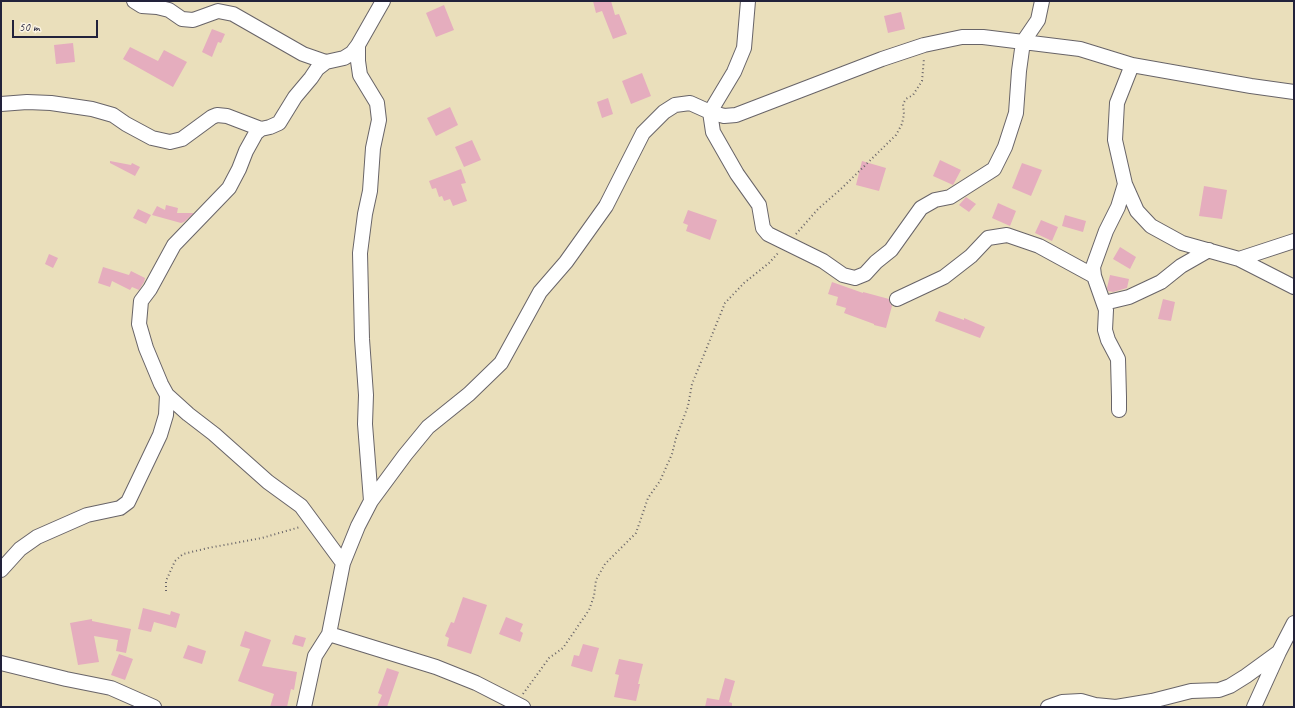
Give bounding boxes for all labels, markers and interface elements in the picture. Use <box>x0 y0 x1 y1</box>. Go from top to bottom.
scale bar <box>14 12 100 38</box>
text: 50 m <box>19 19 39 35</box>

